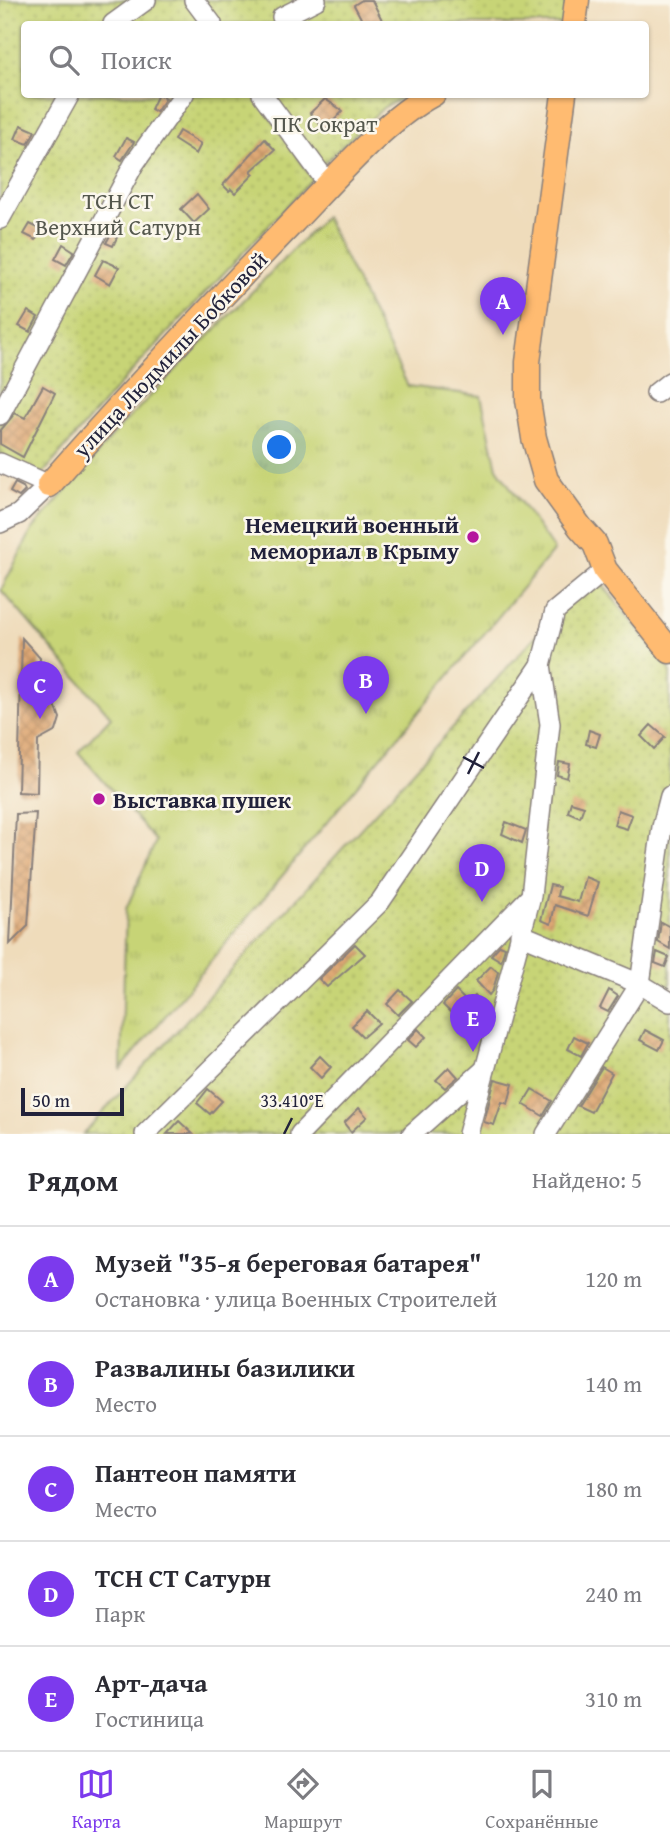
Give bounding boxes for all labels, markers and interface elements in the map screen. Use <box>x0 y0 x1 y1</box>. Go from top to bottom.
search box <box>21 21 649 98</box>
text: Поиск <box>101 40 172 79</box>
icon: search <box>45 41 83 79</box>
park label: ПК Сократ <box>273 107 377 140</box>
park label: ТСН СТ Верхний Сатурн <box>35 184 201 243</box>
street label: улица Людмилы Бобковой <box>65 243 275 465</box>
pin: A <box>480 277 526 335</box>
your location <box>262 430 296 464</box>
place label: Немецкий военный мемориал в Крыму <box>245 508 459 567</box>
marker: Немецкий военный мемориал в Крыму <box>465 529 481 545</box>
pin: B <box>343 656 389 714</box>
pin: C <box>17 661 63 719</box>
place label: Выставка пушек <box>113 783 292 816</box>
marker: Выставка пушек <box>91 791 107 807</box>
pin: D <box>459 844 505 902</box>
pin: E <box>450 994 496 1052</box>
scale bar <box>21 1085 124 1117</box>
text: 50 m <box>32 1086 70 1114</box>
text: 33.410°E <box>260 1087 324 1114</box>
text: Рядом <box>28 1158 119 1202</box>
text: Найдено: 5 <box>532 1163 642 1196</box>
text: Музей "35-я береговая батарея" <box>95 1243 482 1282</box>
text: A <box>44 1262 58 1295</box>
text: 120 m <box>585 1262 642 1295</box>
text: Остановка · улица Военных Строителей <box>95 1282 497 1315</box>
text: Развалины базилики <box>95 1348 355 1387</box>
text: B <box>44 1367 58 1400</box>
text: 140 m <box>585 1367 642 1400</box>
text: Место <box>95 1387 157 1420</box>
text: Пантеон памяти <box>95 1453 296 1492</box>
text: C <box>44 1472 58 1505</box>
text: 180 m <box>585 1472 642 1505</box>
text: Место <box>95 1492 157 1525</box>
text: ТСН СТ Сатурн <box>95 1558 271 1597</box>
text: D <box>44 1577 58 1610</box>
text: 240 m <box>585 1577 642 1610</box>
text: Парк <box>95 1597 145 1630</box>
text: Арт-дача <box>95 1663 208 1702</box>
text: E <box>45 1682 57 1715</box>
text: 310 m <box>585 1682 642 1715</box>
text: Гостиница <box>95 1702 204 1735</box>
tab: Карта <box>72 1765 121 1835</box>
tab: Маршрут <box>264 1765 342 1835</box>
tab: Сохранённые <box>485 1765 598 1835</box>

